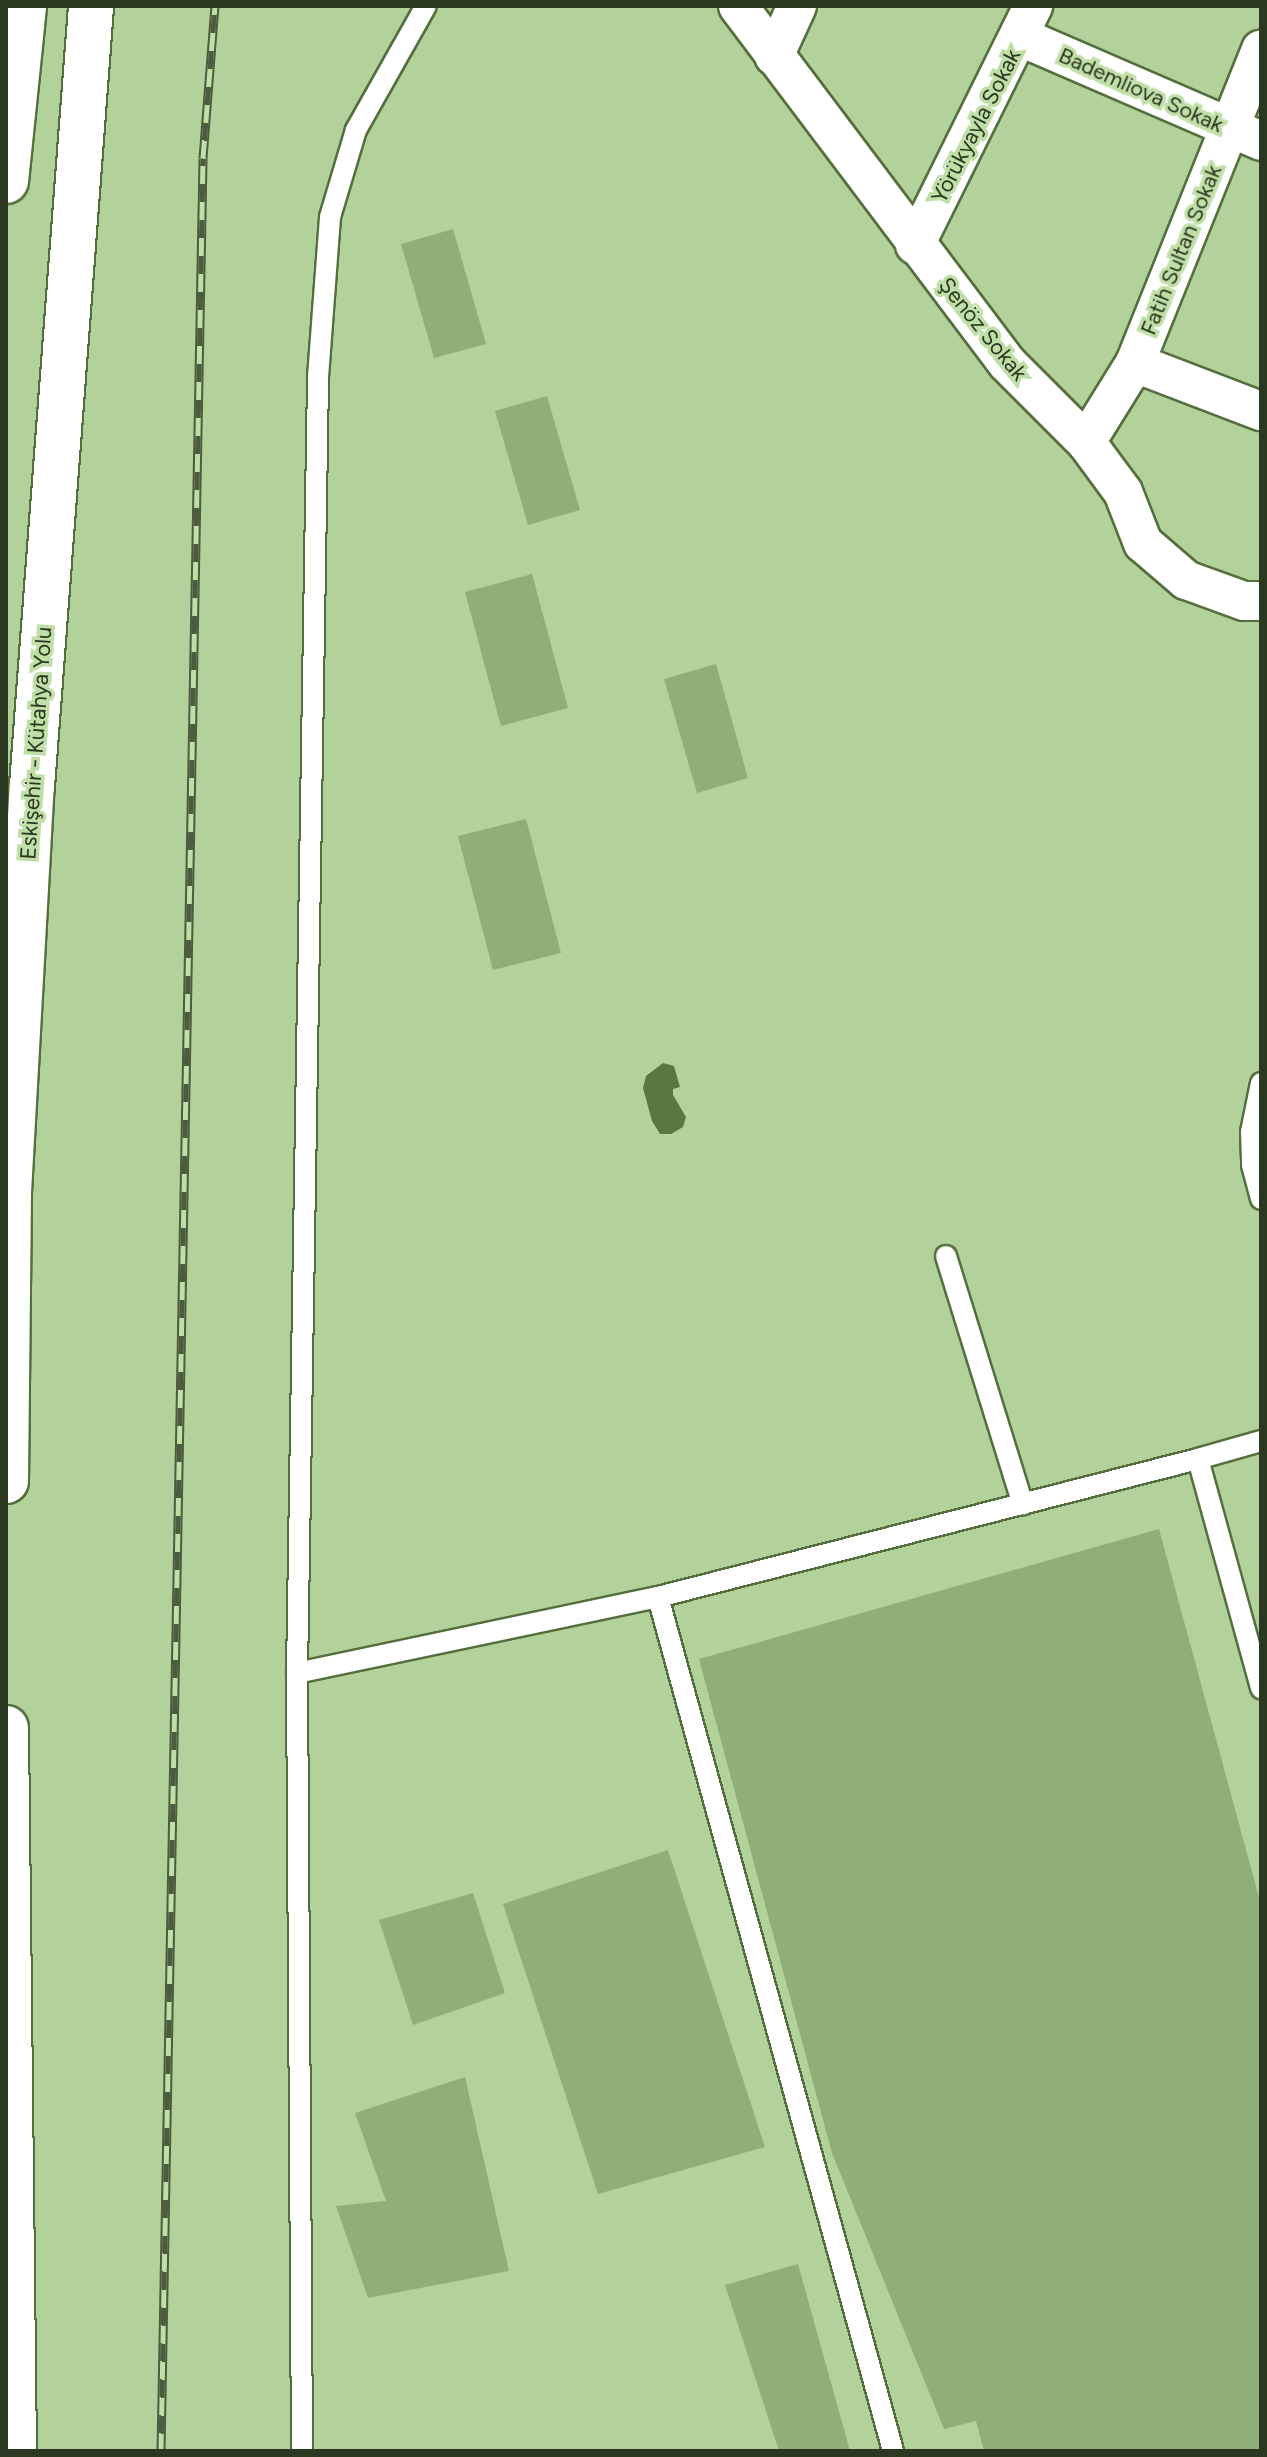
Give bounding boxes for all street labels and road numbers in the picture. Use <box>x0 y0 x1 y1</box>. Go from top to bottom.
street label: Bademliova Sokak <box>1055 42 1227 138</box>
street label: Yörükyayla Sokak <box>926 45 1026 207</box>
street label: Fatih Sultan Sokak <box>1135 161 1227 339</box>
street label: Şenöz Sokak <box>933 272 1033 386</box>
street label: Eskişehir - Kütahya Yolu <box>15 626 57 860</box>

